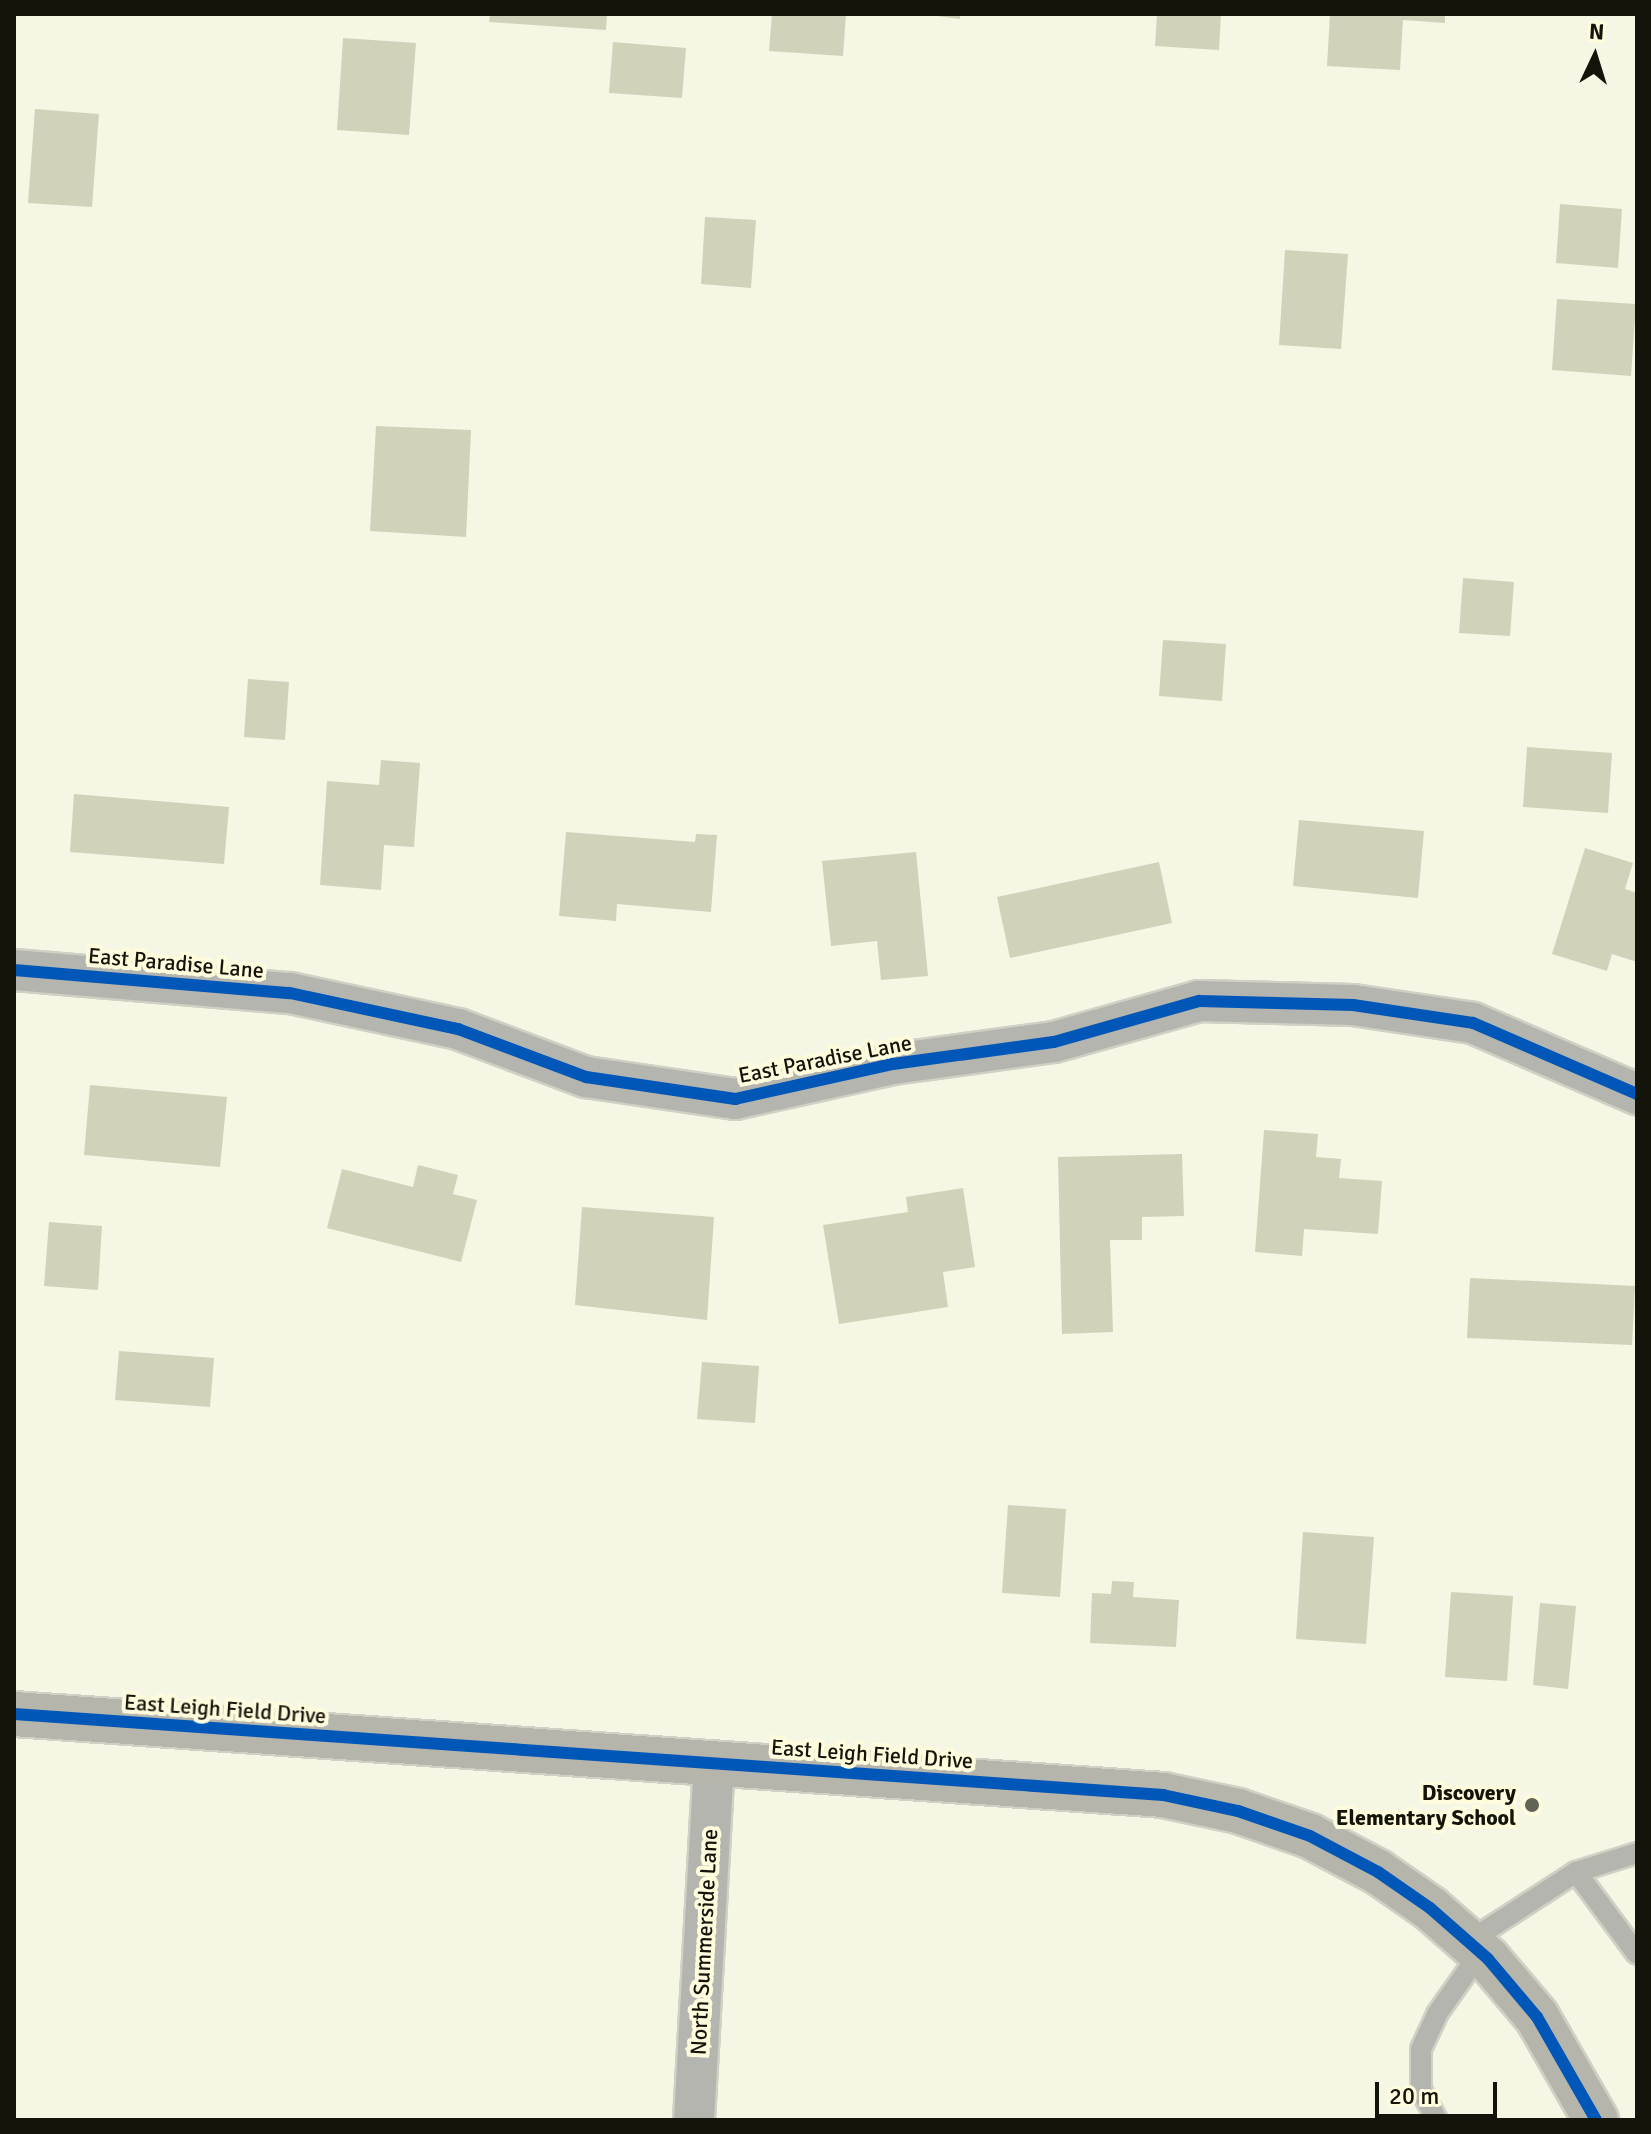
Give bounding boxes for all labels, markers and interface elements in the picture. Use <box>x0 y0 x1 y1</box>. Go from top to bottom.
north arrow <box>1555 16 1635 96</box>
text: N <box>1588 18 1605 46</box>
street label: East Paradise Lane <box>87 942 265 984</box>
street label: East Paradise Lane <box>736 1029 914 1089</box>
street label: East Leigh Field Drive <box>123 1689 327 1729</box>
street label: East Leigh Field Drive <box>770 1734 974 1774</box>
place label: Discovery Elementary School <box>1336 1779 1516 1830</box>
marker: Discovery Elementary School <box>1523 1796 1541 1814</box>
street label: North Summerside Lane <box>685 1828 723 2056</box>
scale bar <box>1379 2066 1501 2116</box>
text: 20 m <box>1389 2081 1439 2111</box>

